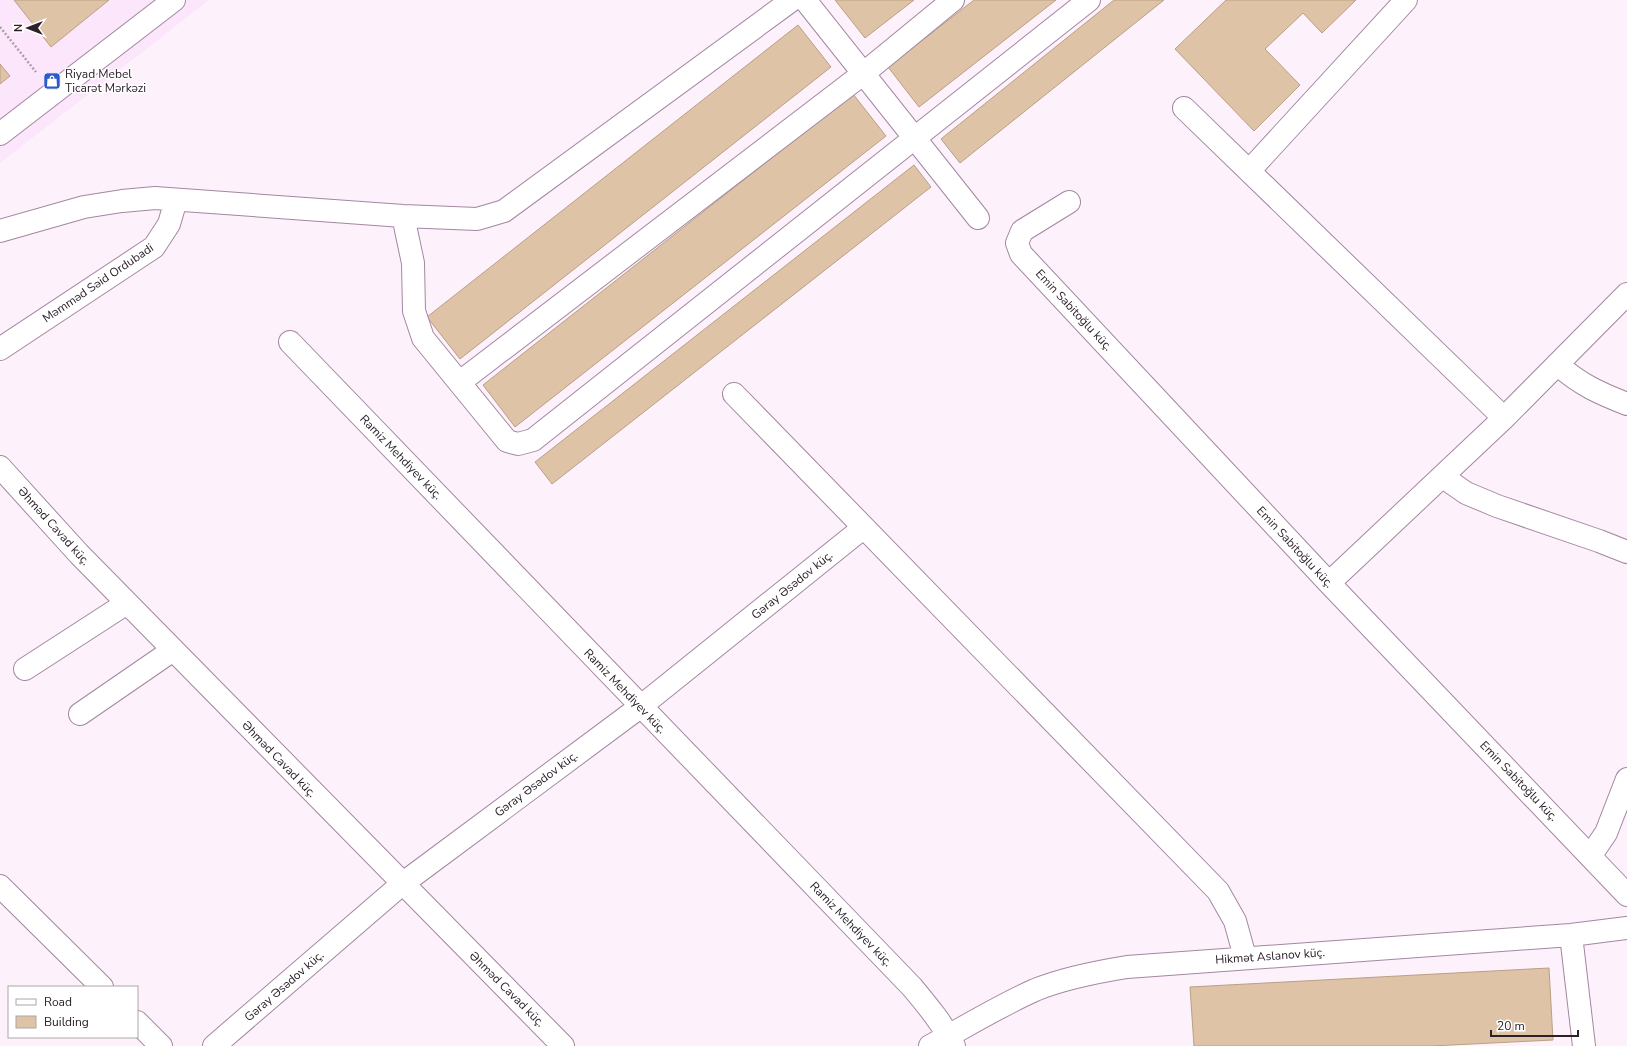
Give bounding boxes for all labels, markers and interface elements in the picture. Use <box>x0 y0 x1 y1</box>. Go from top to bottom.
north arrow <box>8 8 48 48</box>
text: N <box>11 24 26 32</box>
place label: Riyad Mebel Ticarət Mərkəzi <box>65 66 146 96</box>
shop icon: Riyad Mebel Ticarət Mərkəzi <box>42 71 62 91</box>
street label: Məmməd Səid Ordubadi <box>39 240 157 326</box>
street label: Emin Sabitoğlu küç. <box>1032 266 1116 354</box>
street label: Ramiz Mehdiyev küç. <box>356 411 446 503</box>
street label: Əhməd Cavad küç. <box>14 483 94 569</box>
street label: Emin Sabitoğlu küç. <box>1253 503 1337 591</box>
street label: Gəray Əsədov küç. <box>748 547 836 623</box>
street label: Ramiz Mehdiyev küç. <box>580 645 670 737</box>
street label: Əhməd Cavad küç. <box>238 717 320 801</box>
street label: Emin Sabitoğlu küç. <box>1476 737 1562 825</box>
street label: Gəray Əsədov küç. <box>491 747 581 821</box>
street label: Ramiz Mehdiyev küç. <box>806 878 896 970</box>
street label: Hikmət Aslanov küç. <box>1215 944 1325 968</box>
street label: Gəray Əsədov küç. <box>241 947 327 1025</box>
street label: Əhməd Cavad küç. <box>466 948 548 1030</box>
legend <box>8 986 138 1038</box>
text: Road <box>44 994 72 1010</box>
scale bar <box>1491 1012 1578 1038</box>
text: Building <box>44 1014 89 1030</box>
text: 20 m <box>1497 1018 1525 1034</box>

